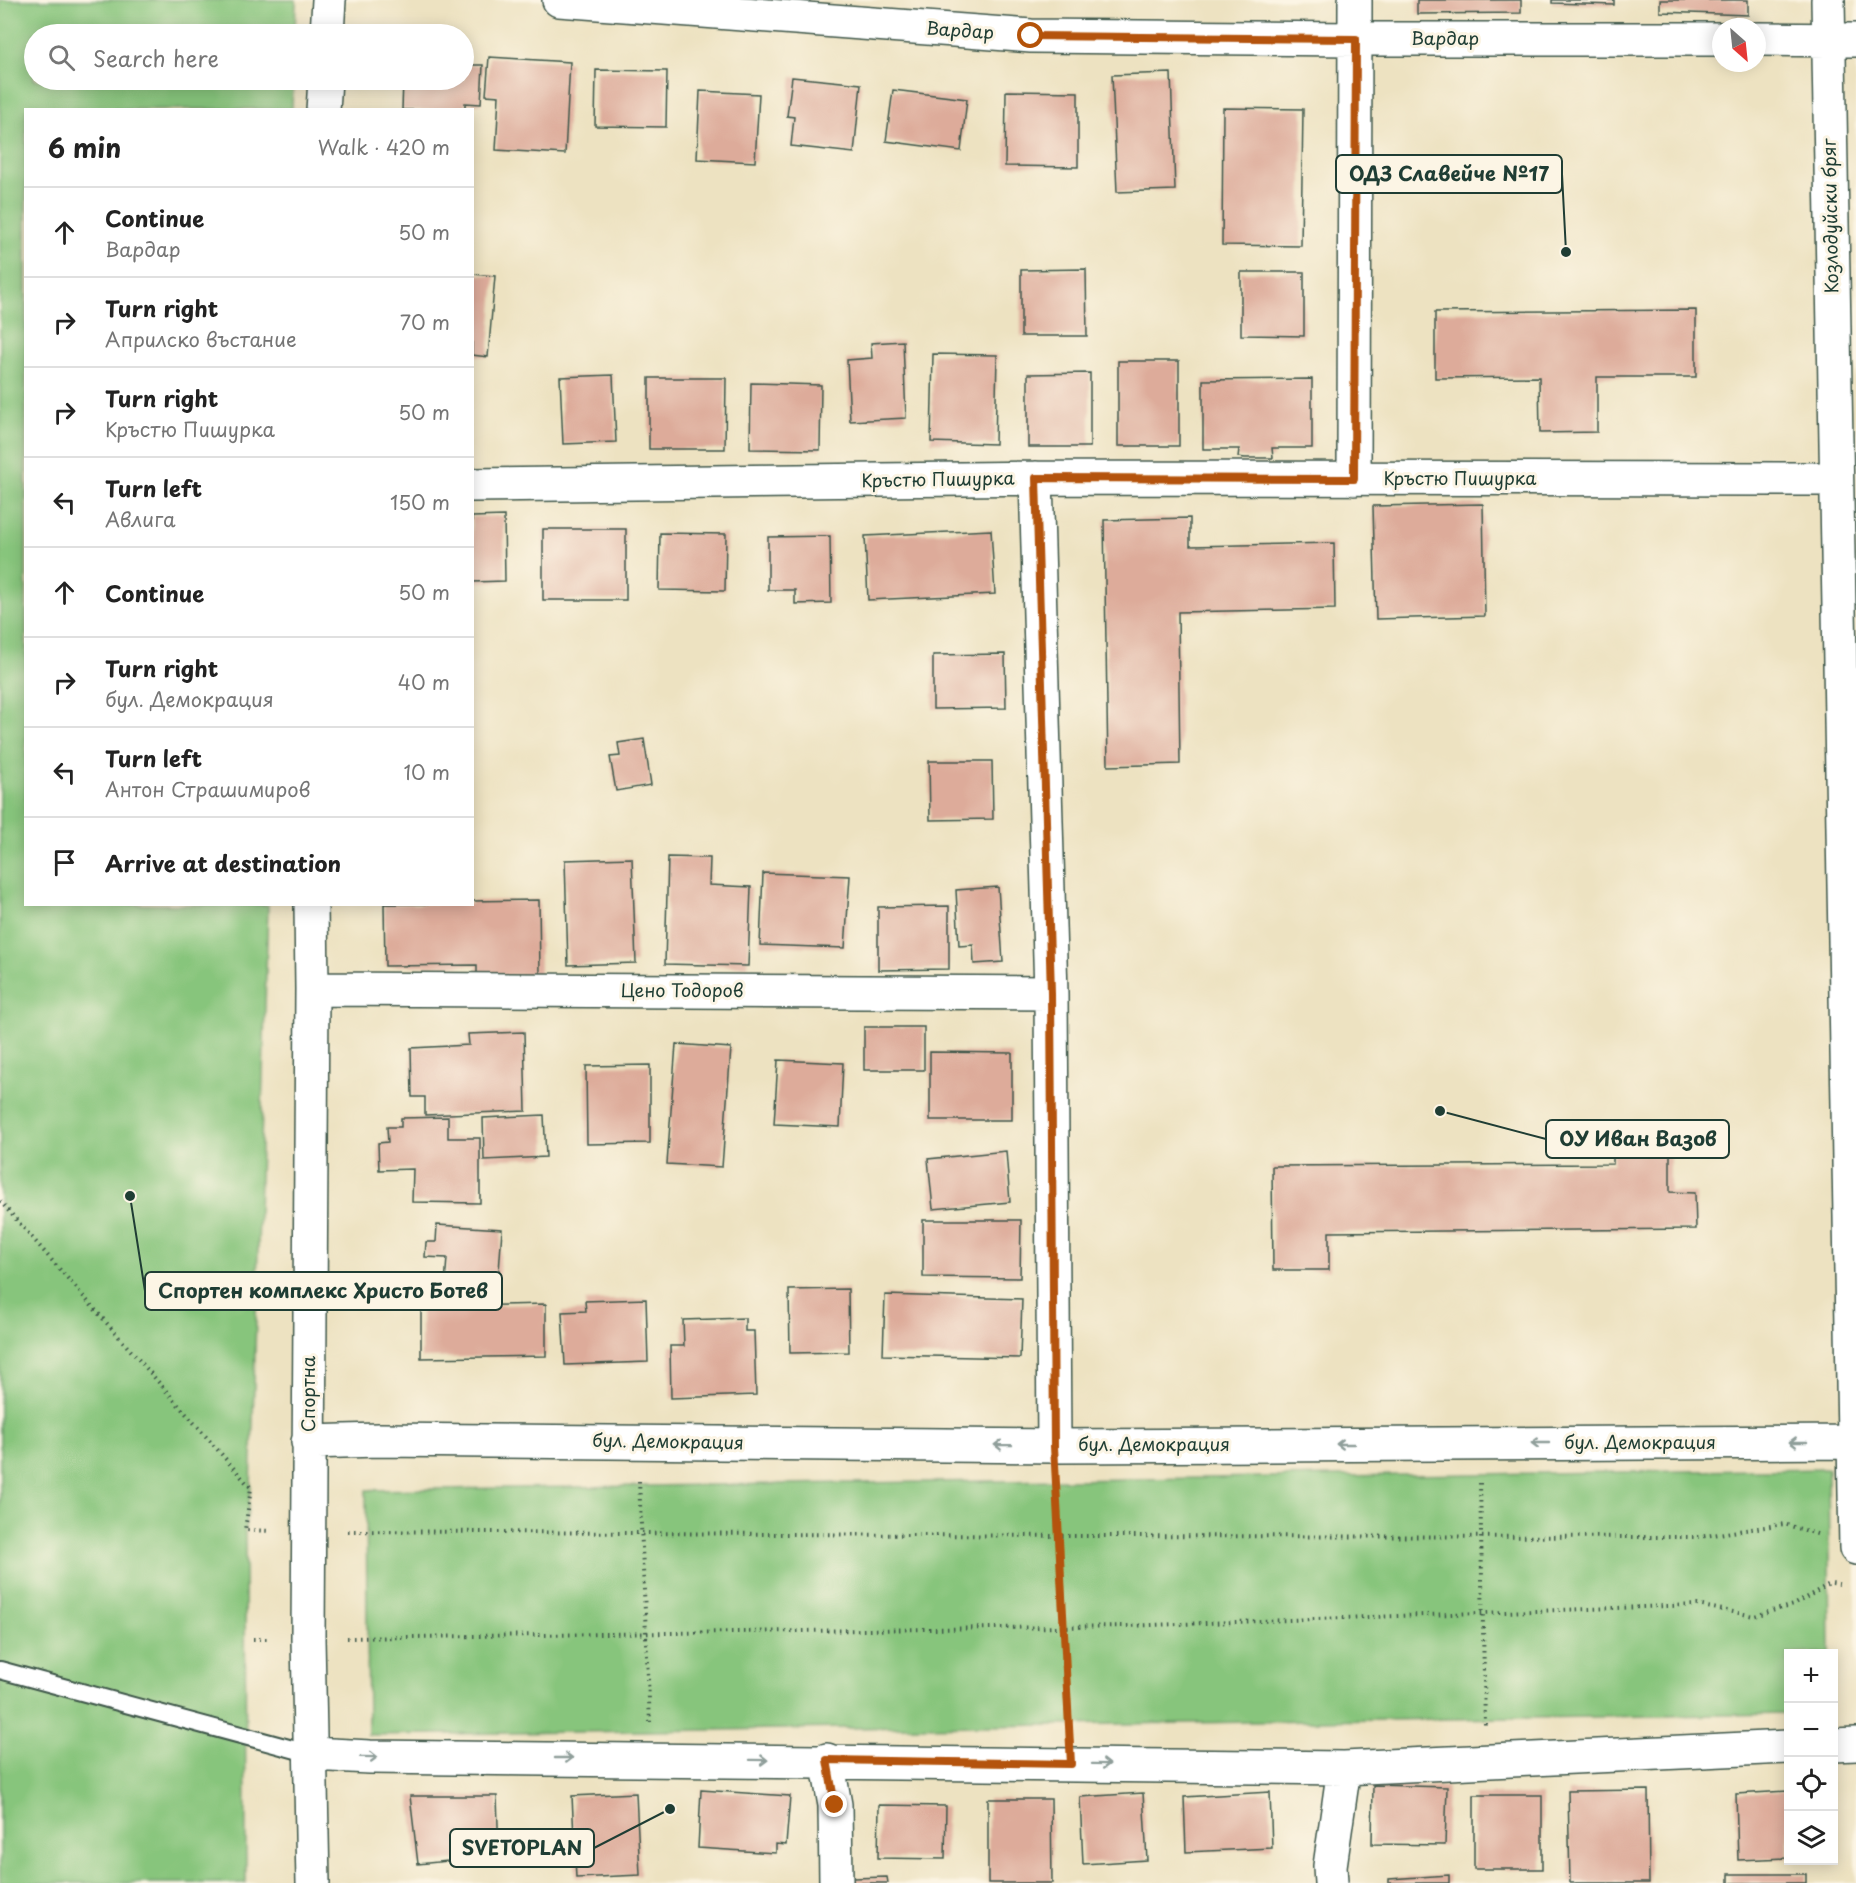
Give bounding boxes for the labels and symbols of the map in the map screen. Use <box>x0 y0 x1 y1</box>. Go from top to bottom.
street label: Вардар <box>925 14 995 45</box>
north arrow <box>1712 18 1766 72</box>
route start <box>1017 22 1043 48</box>
street label: Вардар <box>1411 24 1479 51</box>
street label: Козлодуйски бряг <box>1815 137 1844 294</box>
callout: ОДЗ Славейче №17 <box>1336 155 1562 193</box>
text: ОДЗ Славейче №17 <box>1349 158 1550 188</box>
street label: Кръстю Пишурка <box>861 464 1016 493</box>
street label: Кръстю Пишурка <box>1383 464 1537 491</box>
street label: Цено Тодоров <box>620 976 744 1003</box>
callout: ОУ Иван Вазов <box>1546 1120 1729 1158</box>
text: ОУ Иван Вазов <box>1559 1123 1717 1153</box>
callout: Спортен комплекс Христо Ботев <box>145 1272 502 1310</box>
text: Спортен комплекс Христо Ботев <box>158 1275 488 1305</box>
street label: Спортна <box>294 1355 321 1432</box>
street label: бул. Демокрация <box>592 1426 744 1455</box>
street label: бул. Демокрация <box>1564 1428 1716 1455</box>
street label: бул. Демокрация <box>1078 1430 1230 1457</box>
one-way arrow <box>1788 1436 1808 1448</box>
one-way arrow <box>1530 1437 1550 1449</box>
one-way arrow <box>1335 1438 1355 1450</box>
one-way arrow <box>993 1439 1013 1451</box>
one-way arrow <box>359 1751 379 1762</box>
one-way arrow <box>554 1752 574 1764</box>
one-way arrow <box>749 1754 769 1766</box>
one-way arrow <box>1091 1758 1111 1770</box>
route end <box>821 1791 847 1817</box>
callout: SVETOPLAN <box>450 1829 594 1867</box>
text: SVETOPLAN <box>462 1832 582 1862</box>

